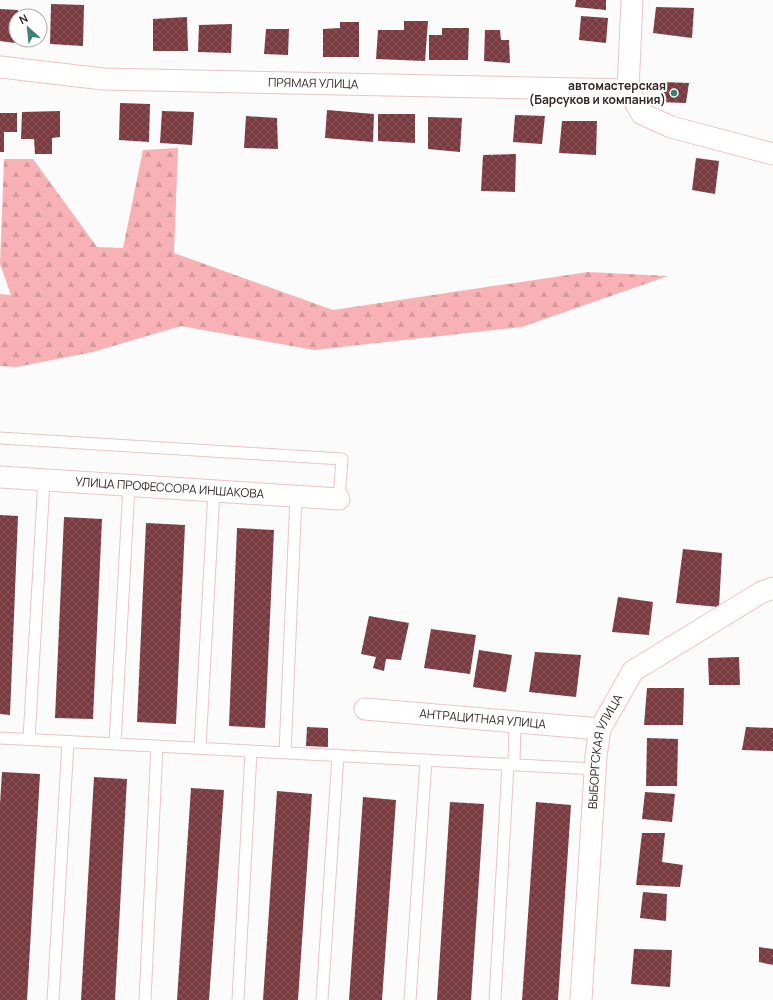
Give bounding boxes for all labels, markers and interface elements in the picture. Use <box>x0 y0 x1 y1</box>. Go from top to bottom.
north arrow <box>8 8 48 48</box>
text: N <box>16 10 30 27</box>
street label: ПРЯМАЯ УЛИЦА <box>268 73 359 92</box>
place label: автомастерская (Барсуков и компания) <box>529 77 666 108</box>
marker: автомастерская (Барсуков и компания) <box>669 88 679 98</box>
street label: УЛИЦА ПРОФЕССОРА ИНШАКОВА <box>75 473 265 502</box>
street label: ВЫБОРГСКАЯ УЛИЦА <box>584 690 626 809</box>
street label: АНТРАЦИТНАЯ УЛИЦА <box>419 705 547 732</box>

